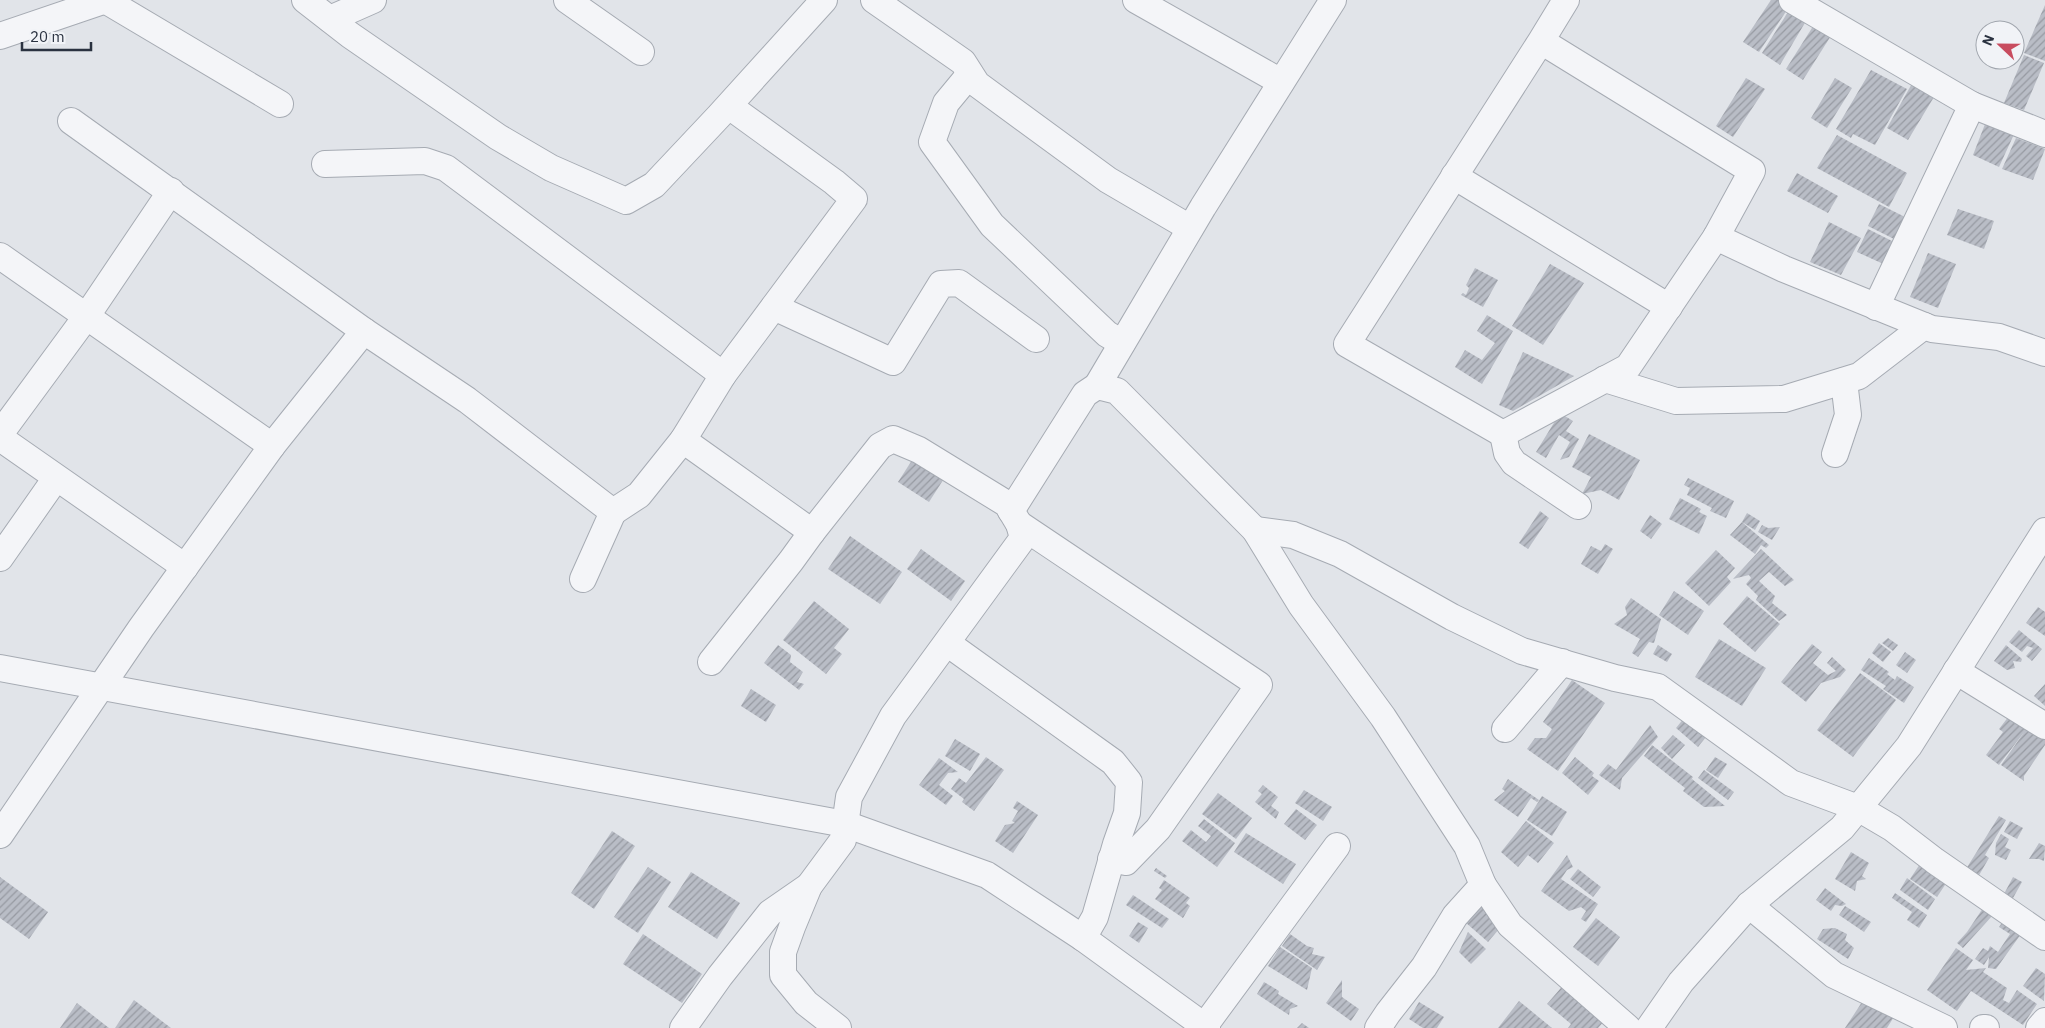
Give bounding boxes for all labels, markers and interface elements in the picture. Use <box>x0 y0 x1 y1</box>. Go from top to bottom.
scale bar <box>22 20 91 52</box>
north arrow <box>1975 20 2025 70</box>
text: 20 m <box>30 27 65 46</box>
text: N <box>1978 32 1998 48</box>

